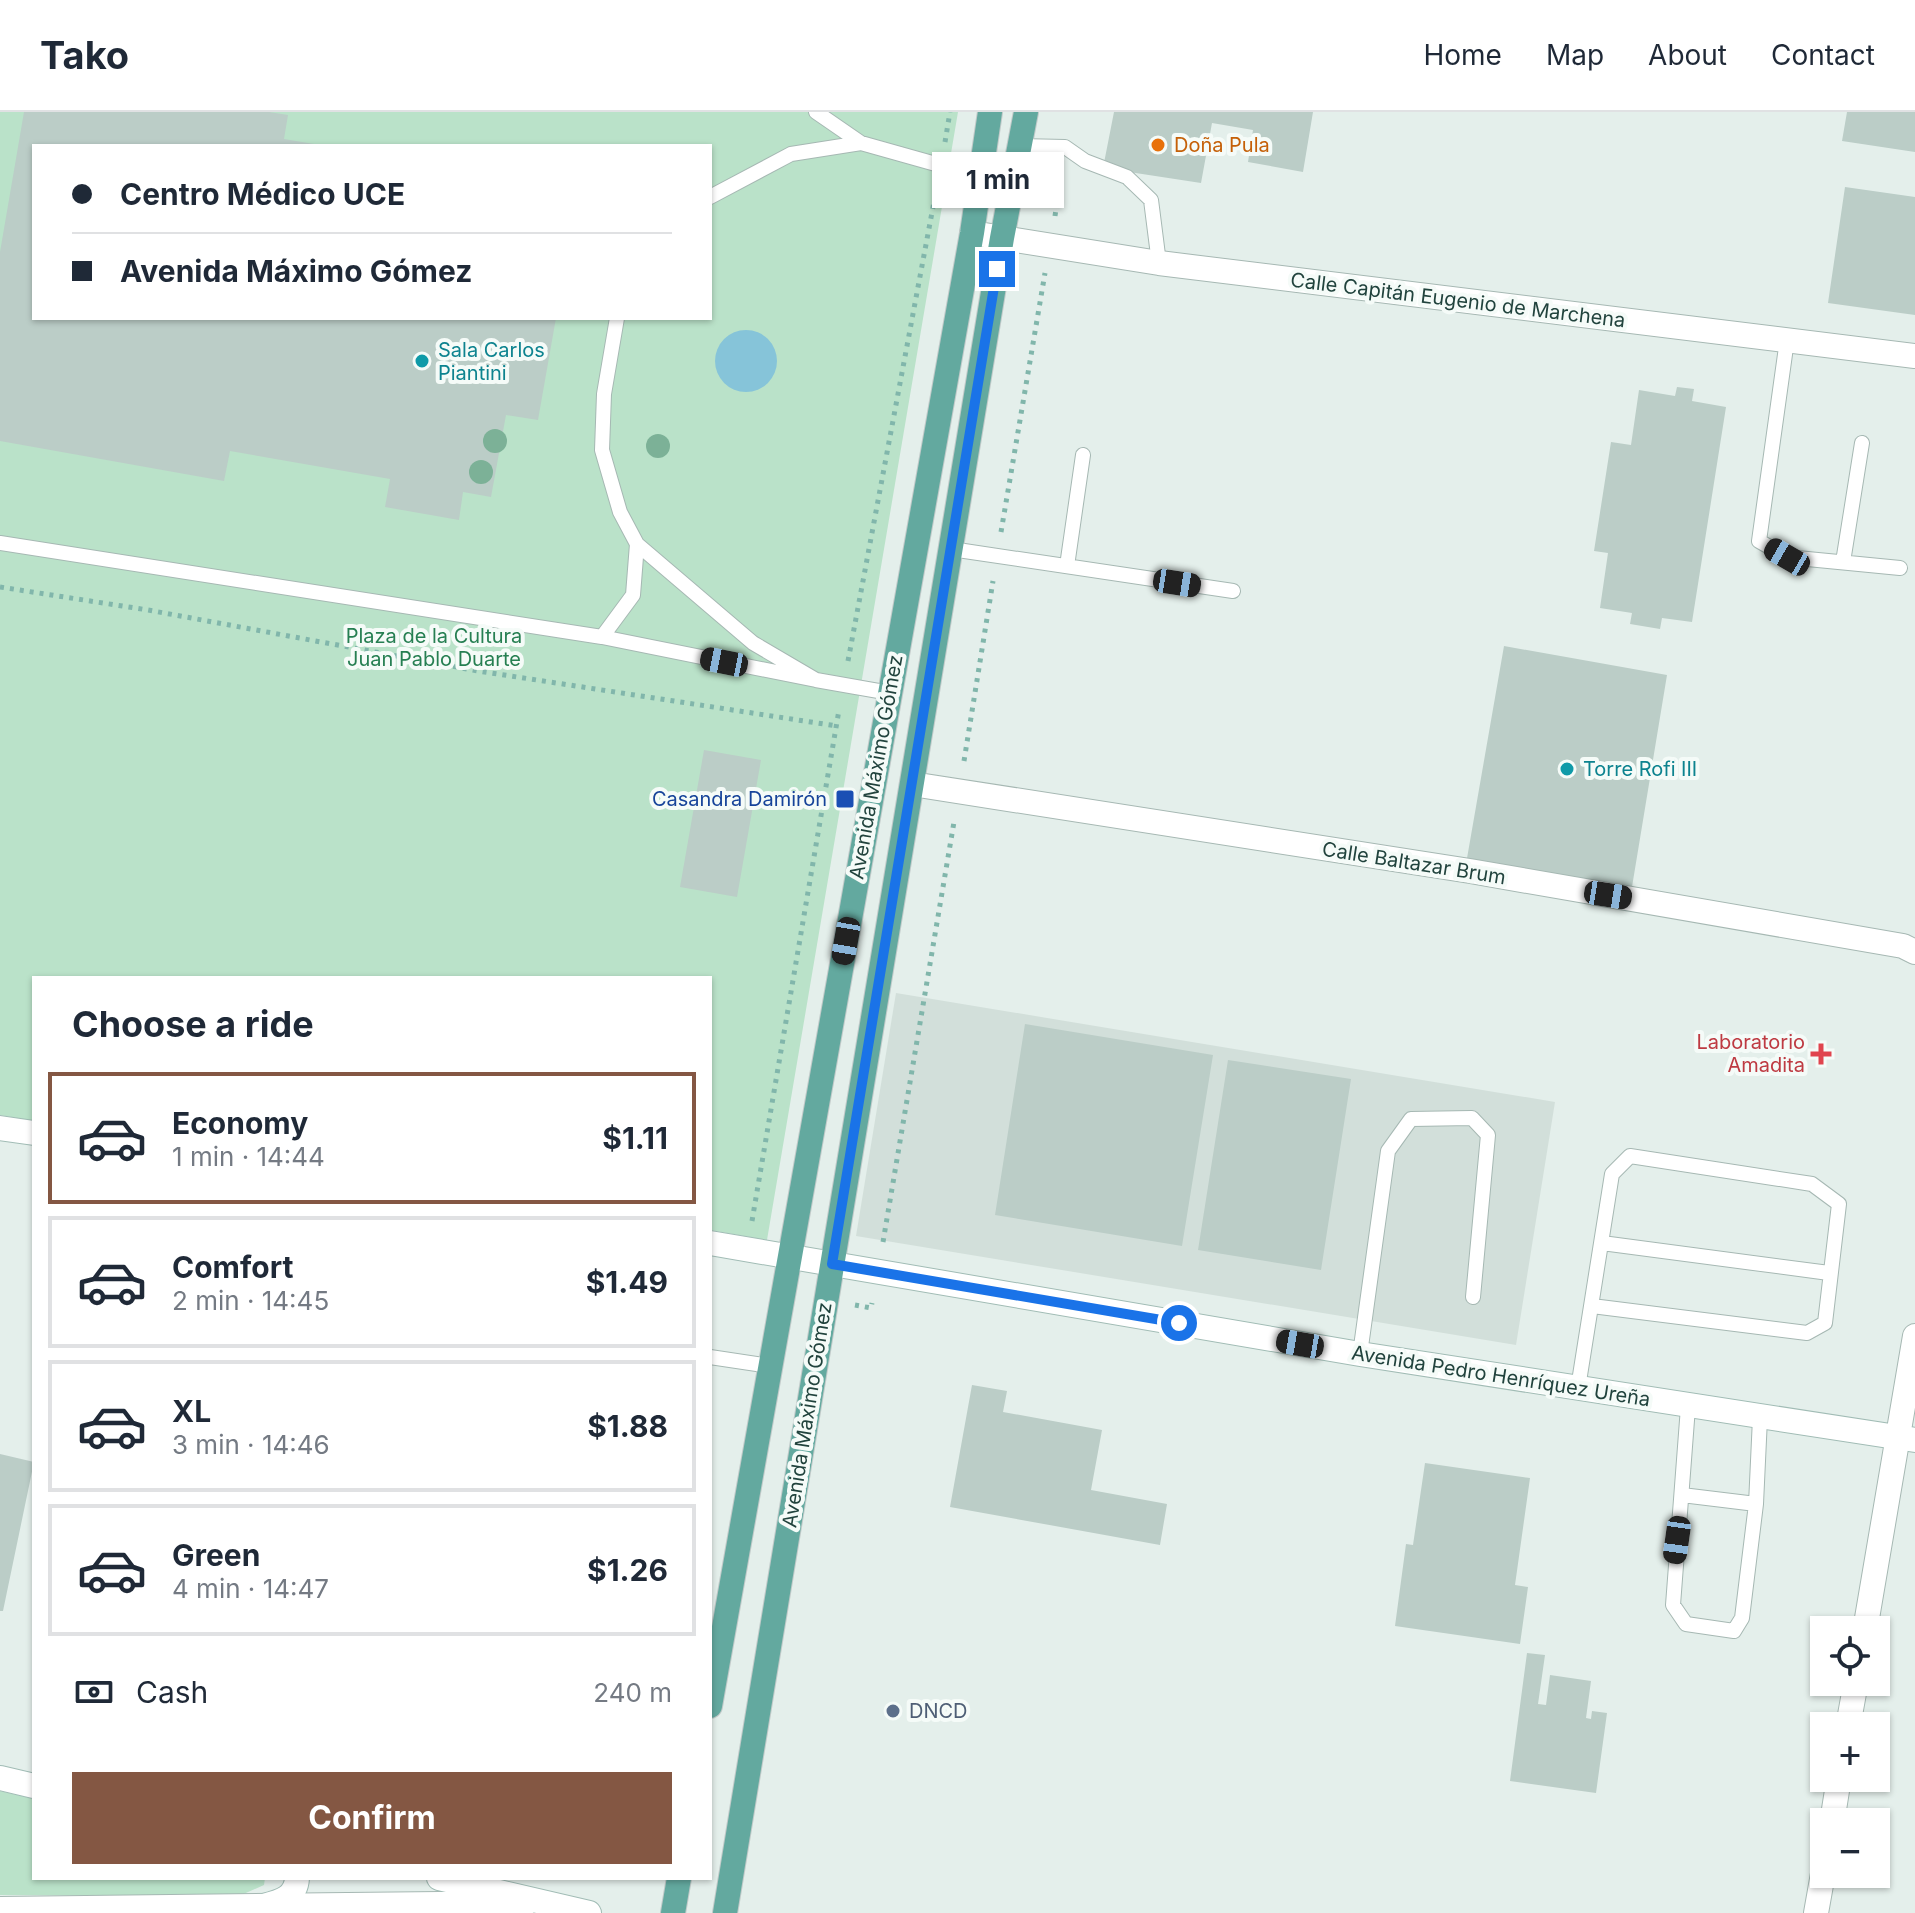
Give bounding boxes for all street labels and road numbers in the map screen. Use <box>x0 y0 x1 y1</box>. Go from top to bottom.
street label: Calle Capitán Eugenio de Marchena <box>1289 268 1627 332</box>
street label: Avenida Máximo Gómez <box>844 653 908 881</box>
street label: Calle Baltazar Brum <box>1320 837 1508 889</box>
street label: Avenida Máximo Gómez <box>777 1301 837 1529</box>
street label: Avenida Pedro Henríquez Ureña <box>1350 1341 1652 1411</box>

